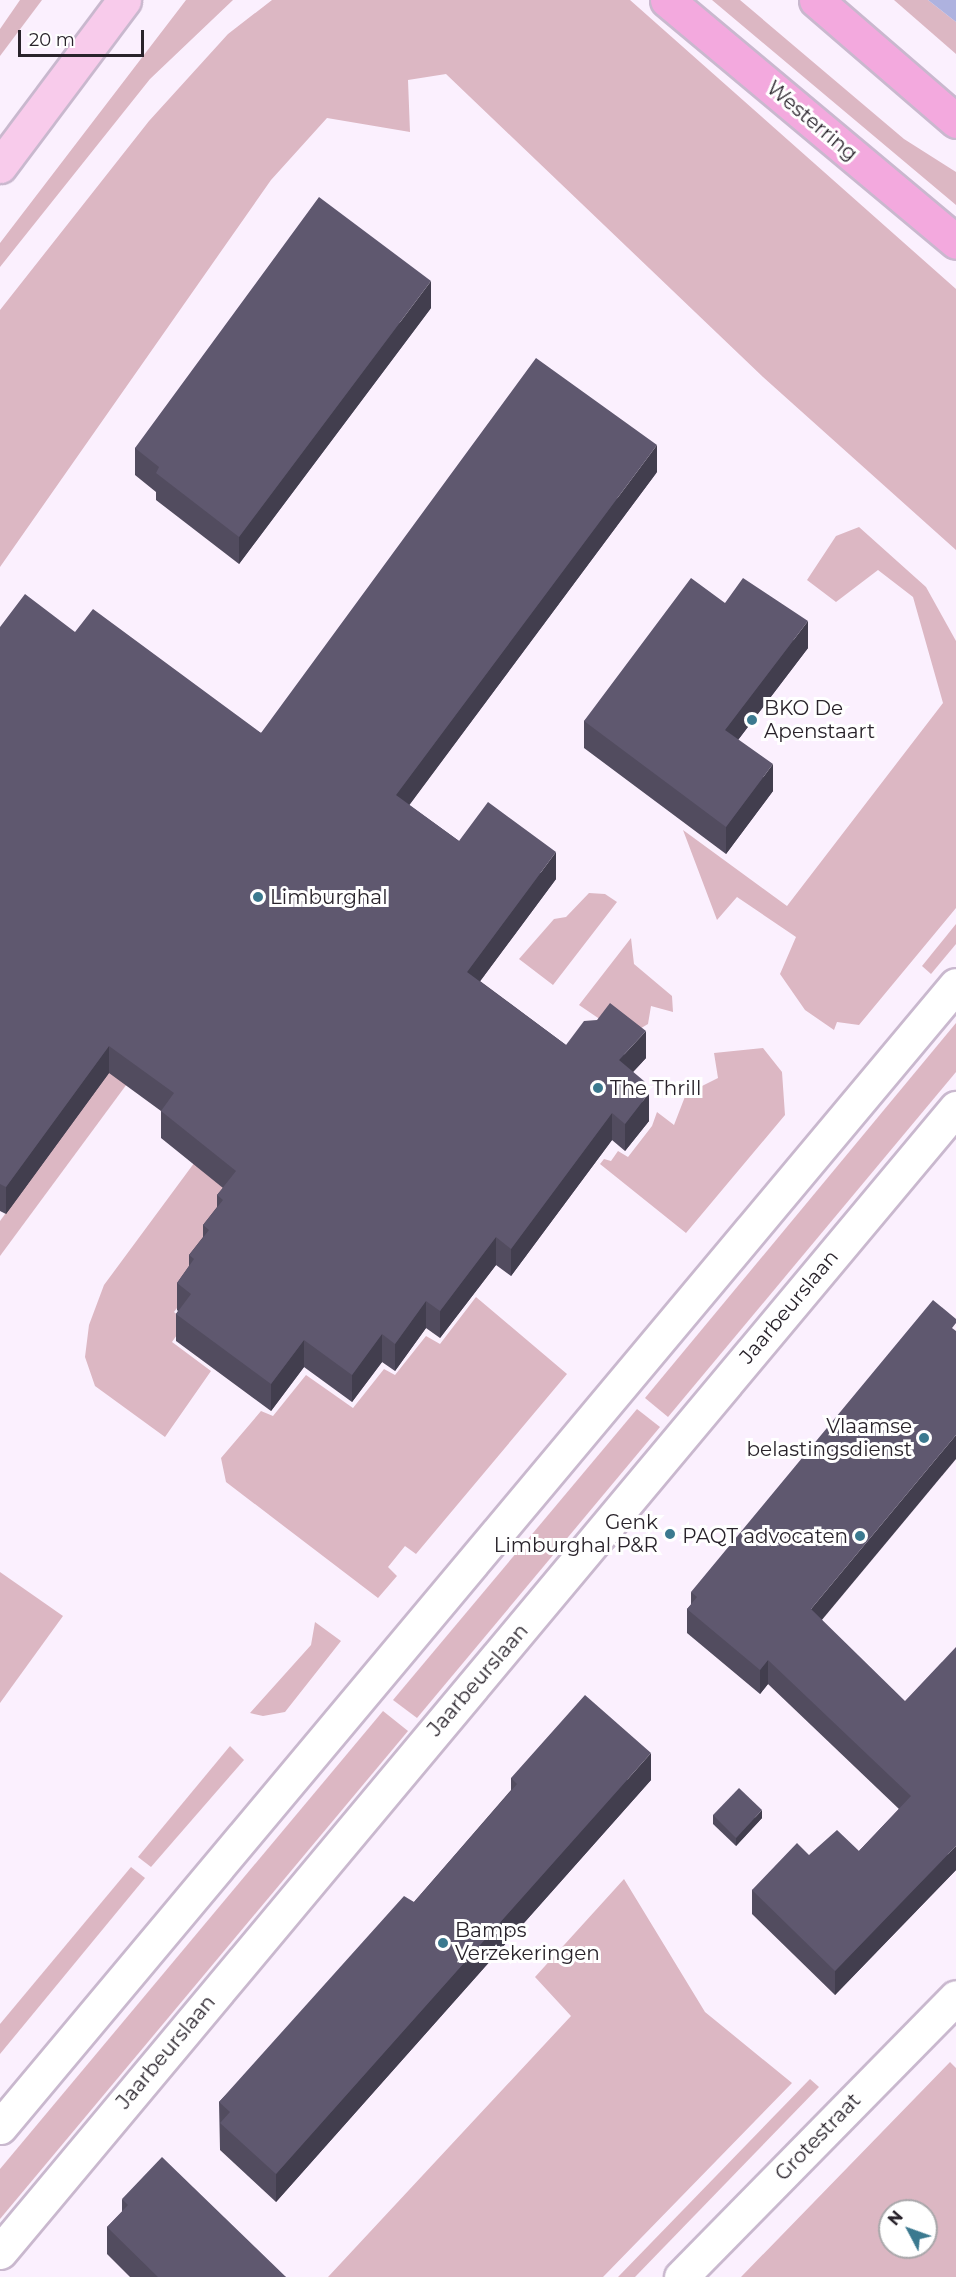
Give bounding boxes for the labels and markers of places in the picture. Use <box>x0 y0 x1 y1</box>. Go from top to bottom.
place label: BKO De Apenstaart <box>764 696 875 743</box>
marker: BKO De Apenstaart <box>745 713 759 727</box>
place label: Limburghal <box>270 885 388 909</box>
marker: Limburghal <box>251 890 265 904</box>
place label: The Thrill <box>610 1076 701 1100</box>
marker: The Thrill <box>591 1081 605 1095</box>
place label: Vlaamse belastingsdienst <box>747 1414 912 1461</box>
marker: Vlaamse belastingsdienst <box>917 1431 931 1445</box>
place label: Genk Limburghal P&R <box>494 1510 658 1557</box>
place label: PAQT advocaten <box>682 1524 848 1548</box>
marker: Genk Limburghal P&R <box>663 1527 677 1541</box>
marker: PAQT advocaten <box>853 1529 867 1543</box>
place label: Bamps Verzekeringen <box>455 1919 600 1966</box>
marker: Bamps Verzekeringen <box>436 1936 450 1950</box>

